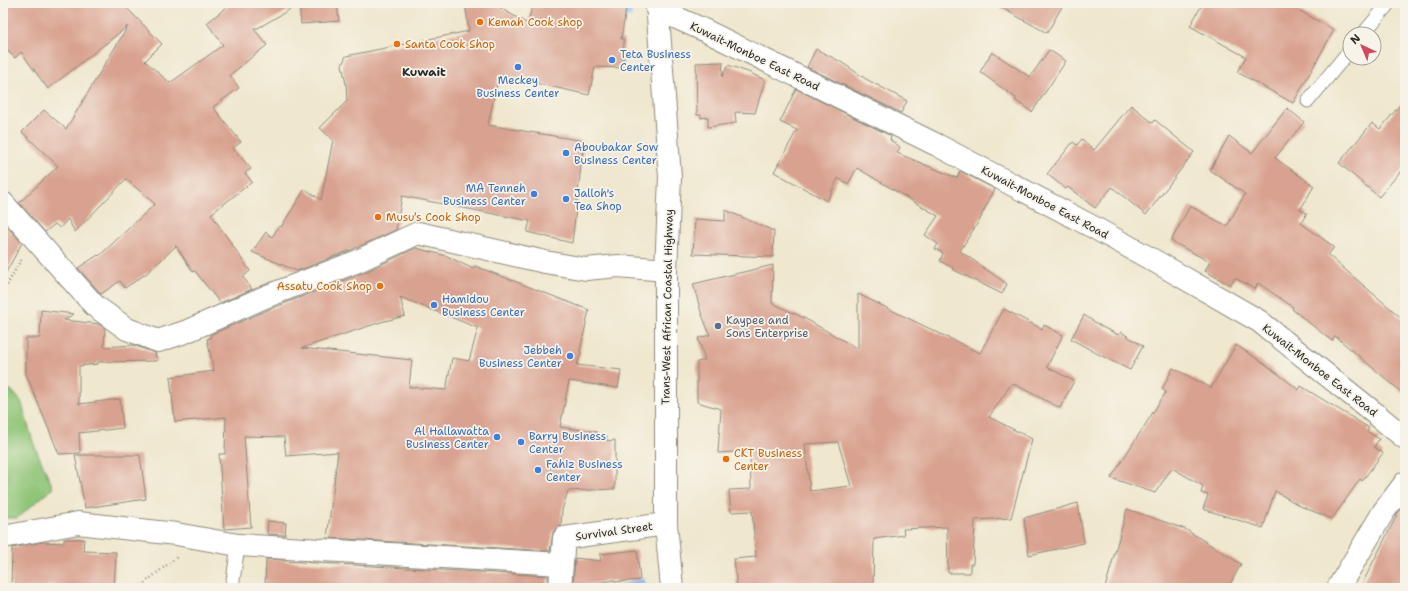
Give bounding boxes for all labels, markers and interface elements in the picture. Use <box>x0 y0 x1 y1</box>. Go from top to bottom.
place label: Kemah Cook shop <box>488 15 582 30</box>
marker: Kemah Cook shop <box>475 17 485 27</box>
street label: Kuwait-Monboe East Road <box>688 19 822 94</box>
north arrow <box>1342 26 1382 66</box>
text: N <box>1347 31 1364 48</box>
place label: Santa Cook Shop <box>405 37 495 52</box>
marker: Santa Cook Shop <box>392 39 402 49</box>
place label: Teta Business Center <box>620 47 691 75</box>
marker: Teta Business Center <box>607 55 617 65</box>
marker: Meckey Business Center <box>513 62 523 72</box>
district label: Kuwait <box>402 64 446 80</box>
place label: Meckey Business Center <box>477 73 559 101</box>
place label: Aboubakar Sow Business Center <box>574 140 659 168</box>
marker: Aboubakar Sow Business Center <box>561 148 571 158</box>
street label: Kuwait-Monboe East Road <box>978 162 1111 242</box>
place label: MA Tenneh Business Center <box>443 181 526 209</box>
place label: Jalloh's Tea Shop <box>574 186 622 214</box>
marker: MA Tenneh Business Center <box>529 189 539 199</box>
marker: Jalloh's Tea Shop <box>561 194 571 204</box>
street label: Trans-West African Coastal Highway <box>658 209 677 405</box>
place label: Musu's Cook Shop <box>386 210 481 225</box>
marker: Musu's Cook Shop <box>373 212 383 222</box>
place label: Assatu Cook Shop <box>277 279 372 294</box>
marker: Assatu Cook Shop <box>375 281 385 291</box>
place label: Hamidou Business Center <box>442 292 525 320</box>
marker: Hamidou Business Center <box>429 300 439 310</box>
place label: Kaypee and Sons Enterprise <box>726 313 808 341</box>
marker: Kaypee and Sons Enterprise <box>713 321 723 331</box>
street label: Kuwait-Monboe East Road <box>1259 321 1380 420</box>
place label: Jebbeh Business Center <box>479 343 562 371</box>
marker: Jebbeh Business Center <box>565 351 575 361</box>
place label: Al Hallawatta Business Center <box>406 424 489 452</box>
place label: Barry Business Center <box>529 429 606 457</box>
marker: Al Hallawatta Business Center <box>492 432 502 442</box>
marker: Barry Business Center <box>516 437 526 447</box>
place label: CKT Business Center <box>734 446 802 474</box>
marker: CKT Business Center <box>721 454 731 464</box>
place label: Fahiz Business Center <box>546 457 623 485</box>
marker: Fahiz Business Center <box>533 465 543 475</box>
street label: Survival Street <box>574 519 654 544</box>

